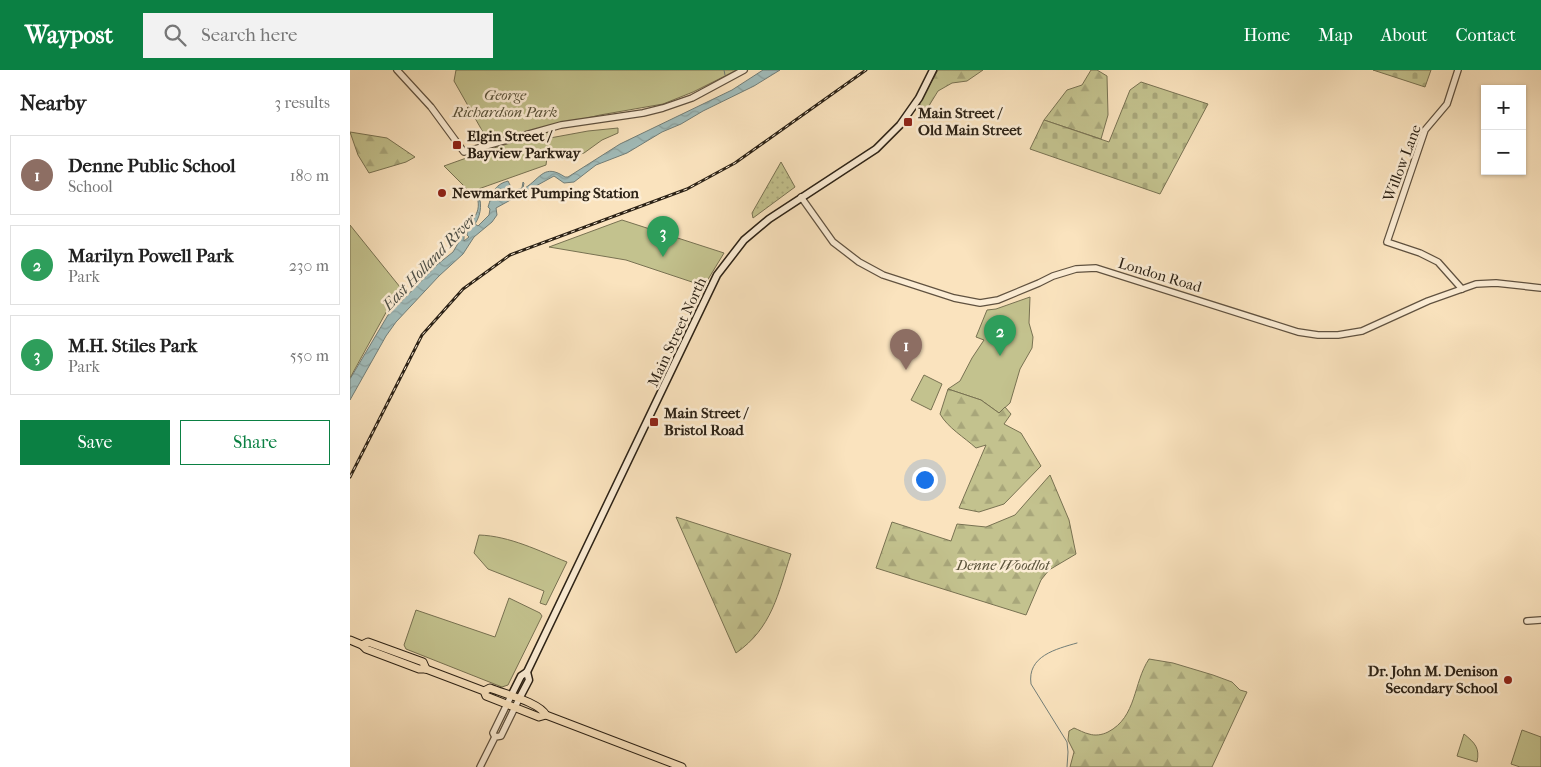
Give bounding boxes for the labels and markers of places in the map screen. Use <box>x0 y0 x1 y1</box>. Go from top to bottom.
place label: Main Street / Old Main Street <box>917 104 1023 139</box>
marker: Main Street / Old Main Street <box>902 116 914 128</box>
place label: Elgin Street / Bayview Parkway <box>467 127 581 162</box>
marker: Elgin Street / Bayview Parkway <box>451 139 463 151</box>
place label: Newmarket Pumping Station <box>452 184 639 202</box>
marker: Newmarket Pumping Station <box>436 187 448 199</box>
pin: 3 <box>647 216 679 257</box>
pin: 2 <box>984 315 1016 356</box>
pin: 1 <box>890 329 922 370</box>
place label: Main Street / Bristol Road <box>663 404 750 439</box>
marker: Main Street / Bristol Road <box>648 416 660 428</box>
place label: Dr. John M. Denison Secondary School <box>1368 662 1499 697</box>
marker: Dr. John M. Denison Secondary School <box>1502 674 1514 686</box>

